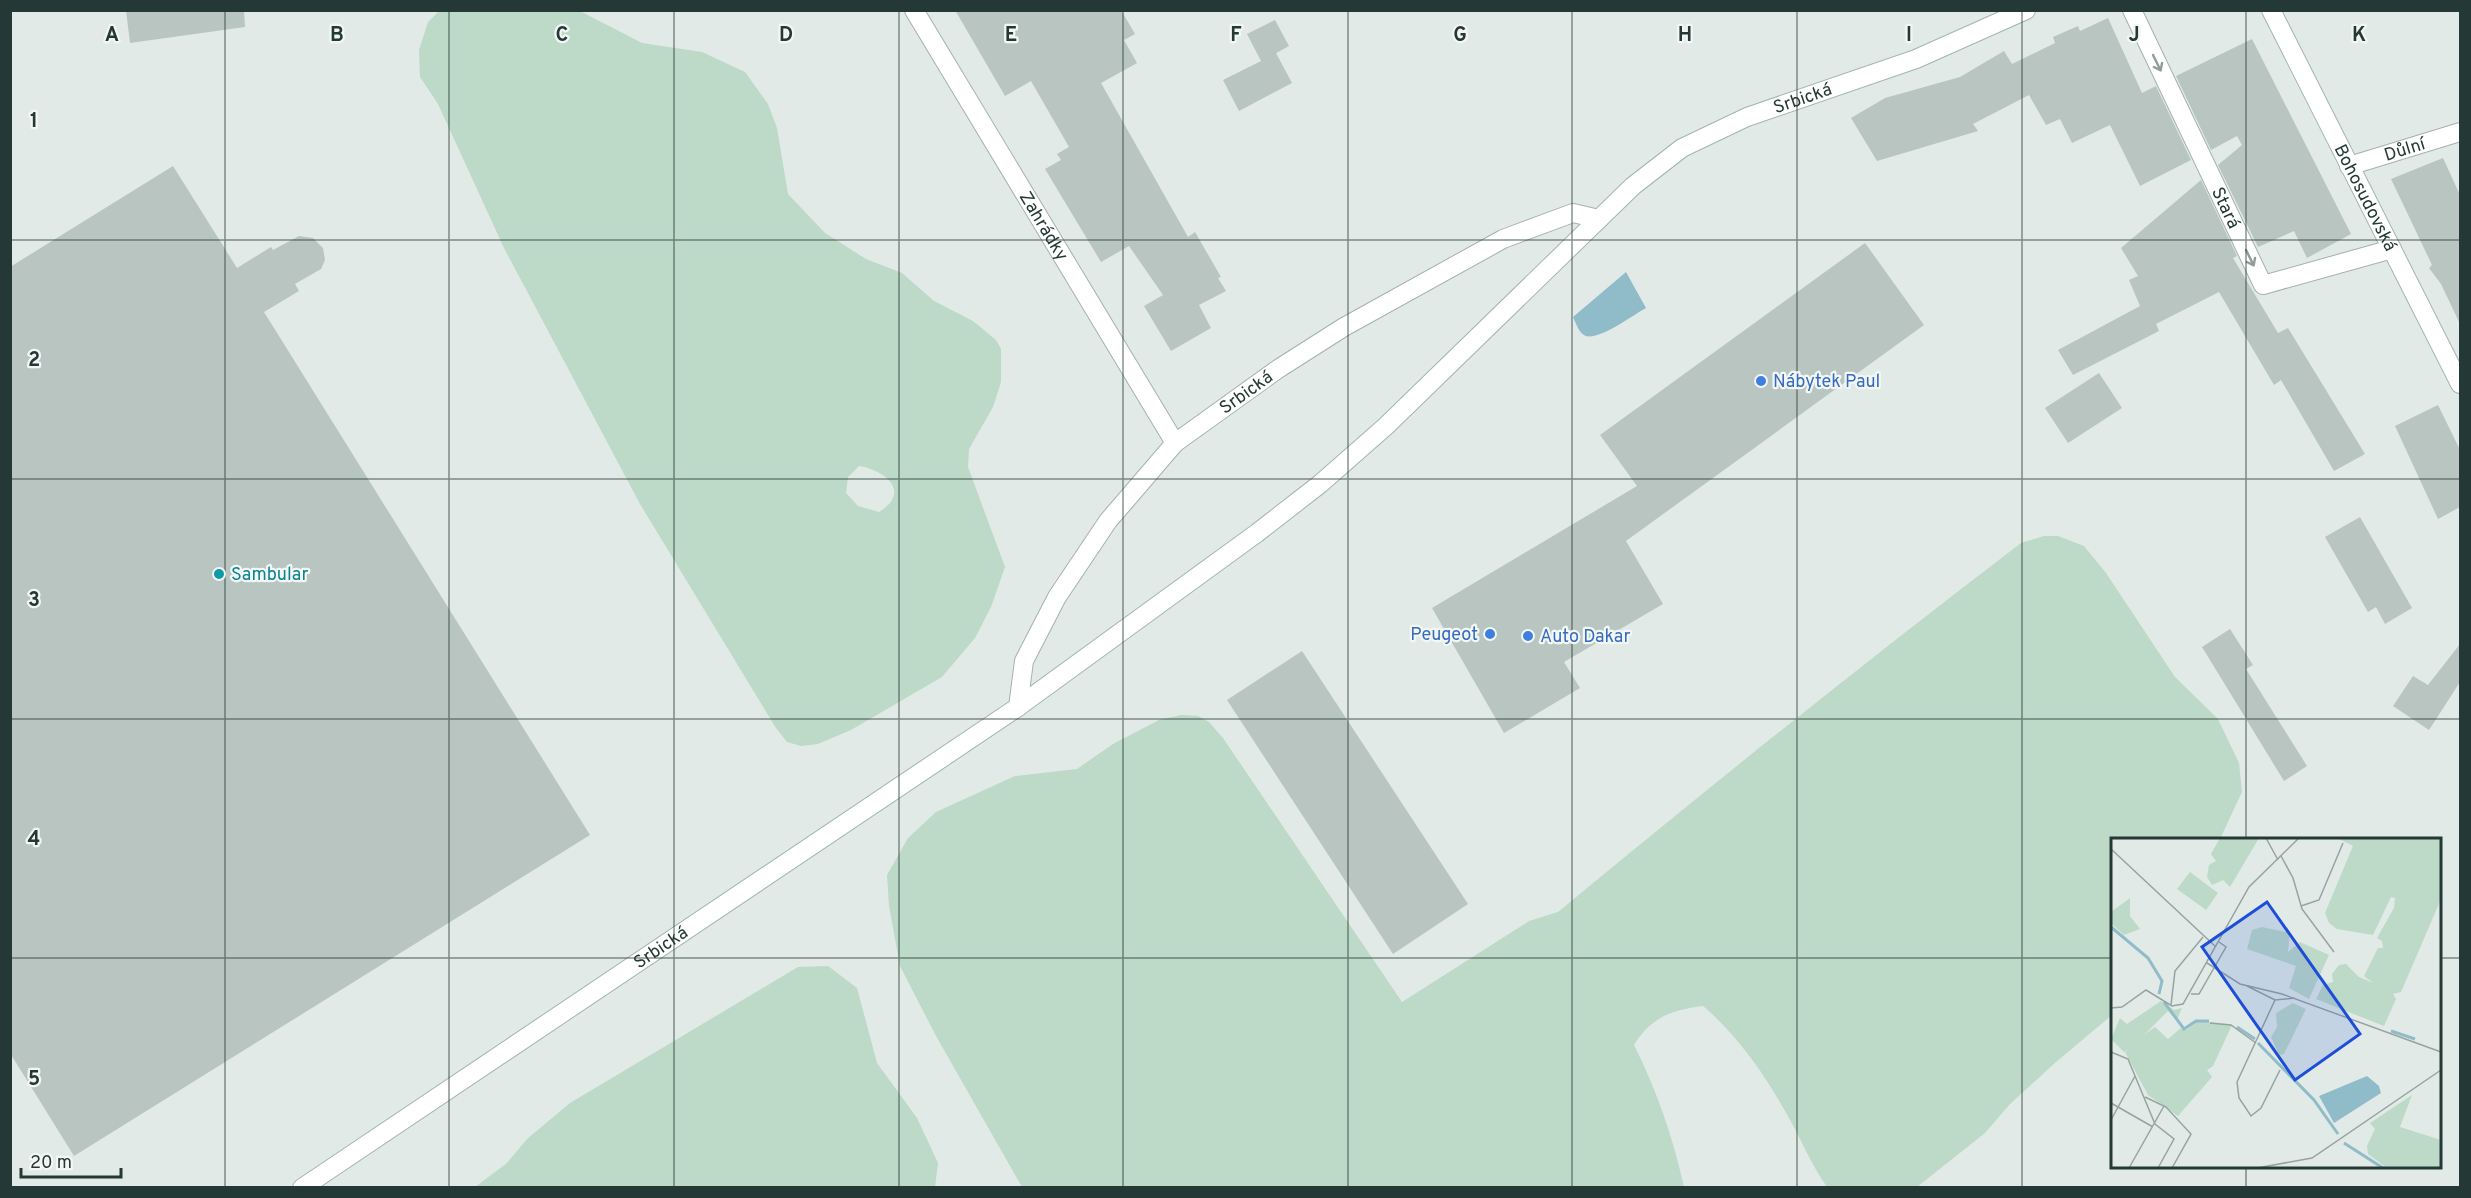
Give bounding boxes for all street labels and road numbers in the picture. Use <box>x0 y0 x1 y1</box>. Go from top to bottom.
street label: Srbická <box>1771 79 1835 120</box>
street label: Důlní <box>2382 133 2430 168</box>
street label: Bohosudovská <box>2328 141 2401 256</box>
street label: Stará <box>2205 184 2245 233</box>
street label: Zahrádky <box>1013 188 1073 266</box>
street label: Srbická <box>1215 366 1278 420</box>
street label: Srbická <box>630 922 693 975</box>

